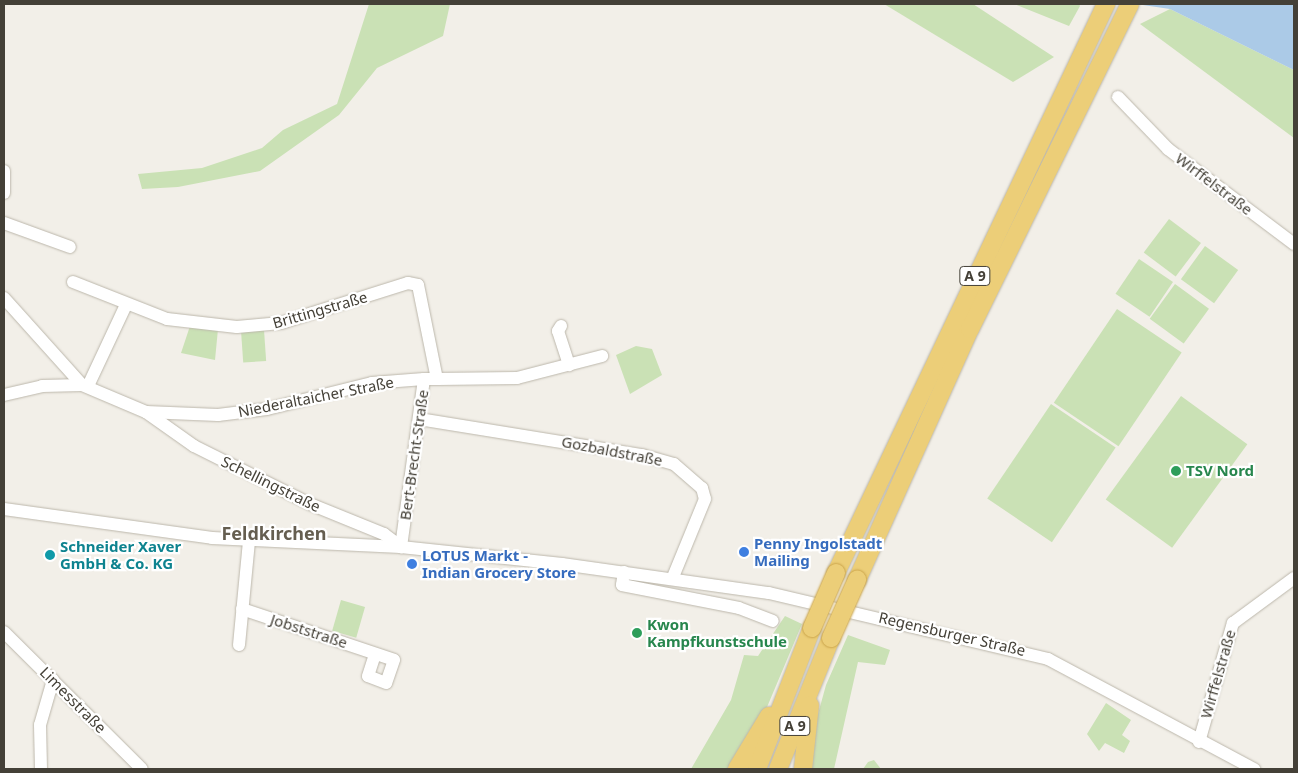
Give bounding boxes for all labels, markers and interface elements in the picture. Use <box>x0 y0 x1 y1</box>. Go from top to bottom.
street label: Wirffelstraße <box>1172 149 1256 219</box>
road number: A 9 <box>959 264 991 288</box>
street label: Brittingstraße <box>270 288 370 332</box>
street label: Niederaltaicher Straße <box>237 373 395 421</box>
street label: Bert-Brecht-Straße <box>396 389 432 521</box>
street label: Gozbaldstraße <box>560 432 664 470</box>
street label: Schellingstraße <box>218 452 324 516</box>
place label: TSV Nord <box>1186 462 1254 480</box>
marker: TSV Nord <box>1170 465 1182 477</box>
district label: Feldkirchen <box>221 522 327 544</box>
place label: Penny Ingolstadt Mailing <box>754 534 882 569</box>
place label: Schneider Xaver GmbH & Co. KG <box>60 537 181 572</box>
place label: LOTUS Markt - Indian Grocery Store <box>422 546 576 581</box>
marker: Penny Ingolstadt Mailing <box>738 546 750 558</box>
marker: Schneider Xaver GmbH & Co. KG <box>44 549 56 561</box>
marker: LOTUS Markt - Indian Grocery Store <box>406 558 418 570</box>
street label: Regensburger Straße <box>877 608 1027 660</box>
street label: Jobststraße <box>268 610 350 652</box>
place label: Kwon Kampfkunstschule <box>647 615 787 650</box>
marker: Kwon Kampfkunstschule <box>631 627 643 639</box>
street label: Wirffelstraße <box>1197 628 1239 720</box>
street label: Limesstraße <box>36 663 110 737</box>
road number: A 9 <box>779 714 811 738</box>

